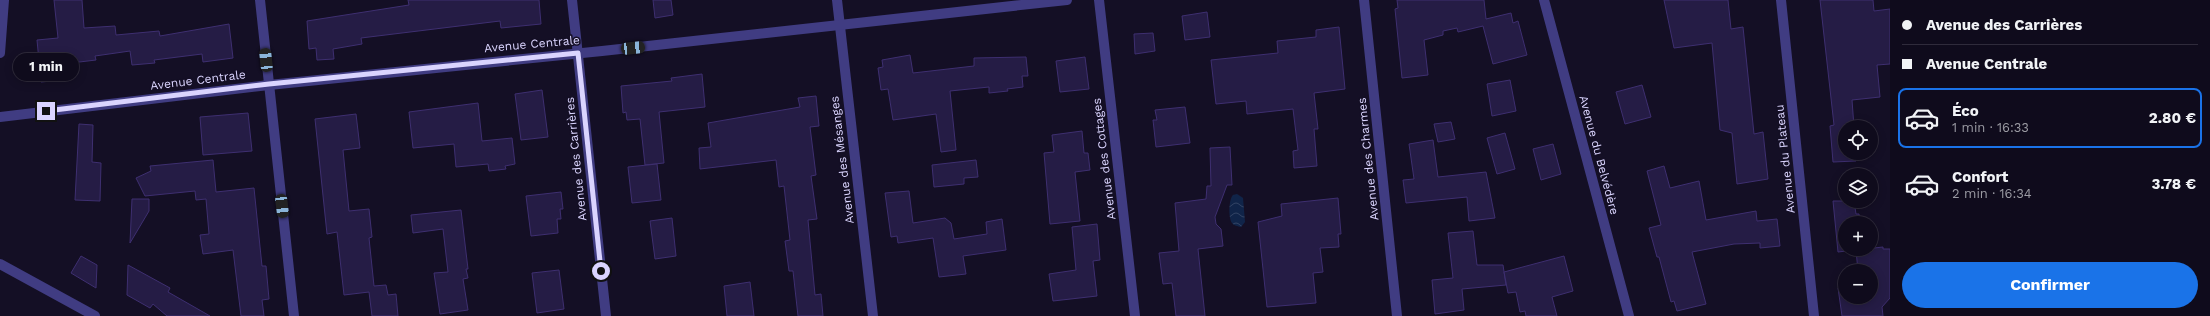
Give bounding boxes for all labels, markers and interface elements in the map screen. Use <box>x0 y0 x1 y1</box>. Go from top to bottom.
text: Avenue des Carrières <box>1926 16 2082 34</box>
street label: Avenue Centrale <box>483 33 581 55</box>
car <box>620 41 646 55</box>
car <box>259 47 273 73</box>
callout: 1 min <box>13 53 79 81</box>
text: Avenue Centrale <box>1926 55 2047 73</box>
text: 1 min <box>29 59 63 74</box>
street label: Avenue Centrale <box>149 67 247 93</box>
street label: Avenue du Belvédère <box>1576 94 1622 216</box>
street label: Avenue des Mésanges <box>827 95 857 225</box>
street label: Avenue des Carrières <box>563 96 589 222</box>
street label: Avenue des Cottages <box>1090 97 1118 221</box>
street label: Avenue des Charmes <box>1355 97 1381 221</box>
icon: car <box>1904 100 1940 136</box>
route end <box>37 102 55 120</box>
text: Éco <box>1952 102 1979 120</box>
street label: Avenue du Plateau <box>1772 104 1798 214</box>
text: 2.80 € <box>2149 109 2196 127</box>
map controls <box>1838 120 1878 304</box>
button: locate <box>1838 120 1878 160</box>
text: 1 min · 16:33 <box>1952 120 2029 135</box>
icon: car <box>1904 166 1940 202</box>
button: layers <box>1838 168 1878 208</box>
text: Confort <box>1952 168 2008 186</box>
text: 3.78 € <box>2151 175 2196 193</box>
text: 2 min · 16:34 <box>1952 186 2032 201</box>
car <box>275 193 289 219</box>
button: + <box>1838 216 1878 256</box>
route start <box>592 262 610 280</box>
button: Confirmer <box>1902 262 2198 308</box>
button: − <box>1838 264 1878 304</box>

